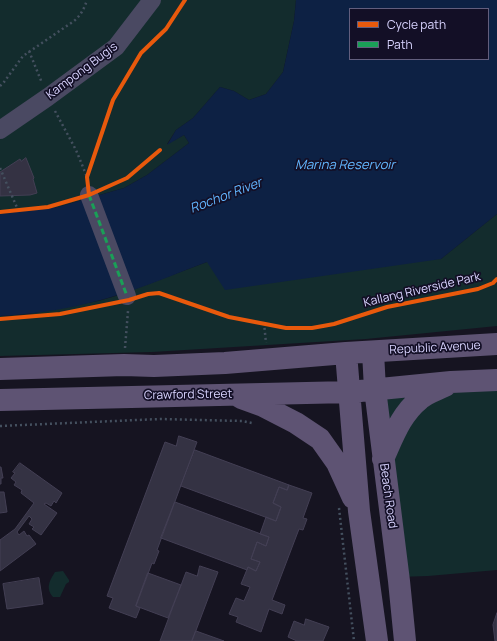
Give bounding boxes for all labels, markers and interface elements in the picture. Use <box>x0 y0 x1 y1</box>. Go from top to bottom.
legend <box>349 8 489 60</box>
text: Cycle path <box>387 16 446 33</box>
text: Path <box>387 36 413 53</box>
street label: Kampong Bugis <box>44 40 120 102</box>
water label: Marina Reservoir <box>295 157 395 173</box>
water label: Rochor River <box>188 175 264 217</box>
street label: Kallang Riverside Park <box>362 270 482 310</box>
street label: Republic Avenue <box>389 338 481 358</box>
street label: Crawford Street <box>144 387 232 403</box>
street label: Beach Road <box>376 463 400 529</box>

